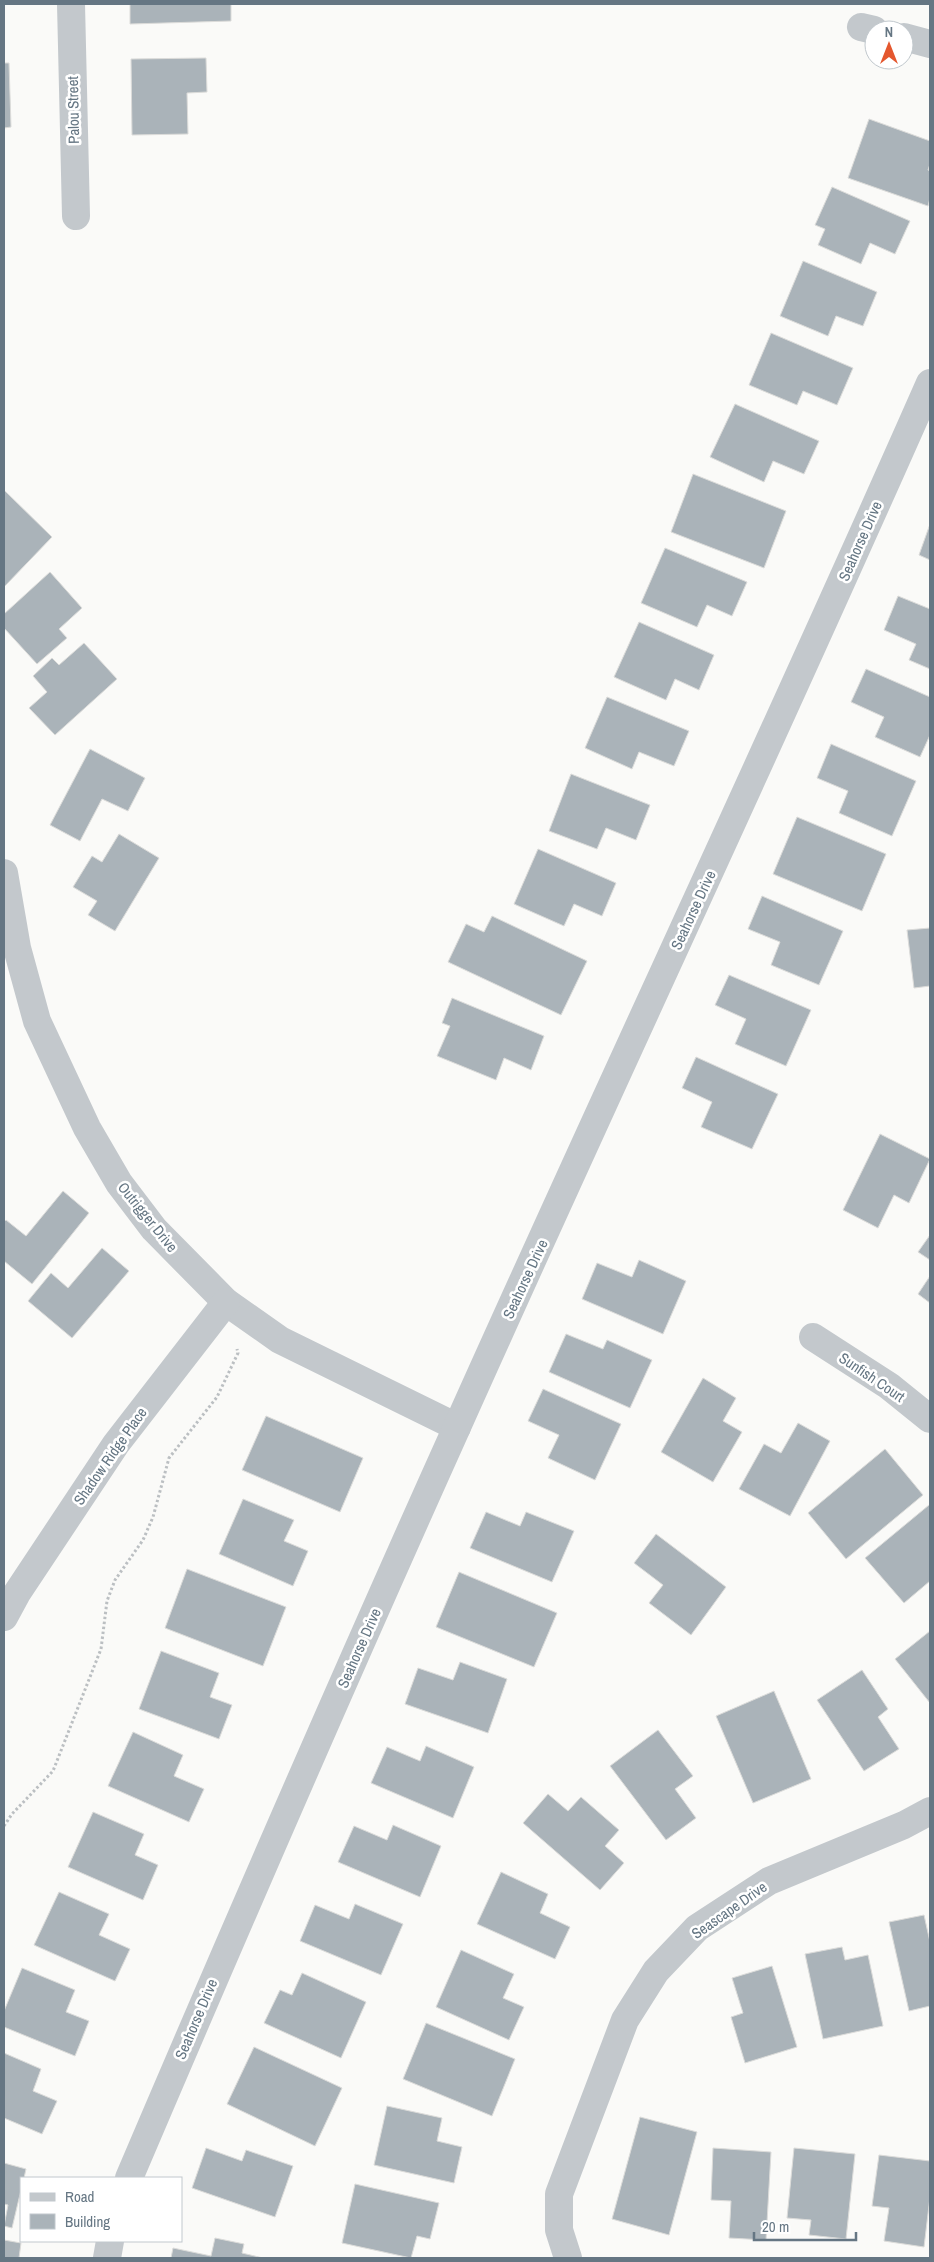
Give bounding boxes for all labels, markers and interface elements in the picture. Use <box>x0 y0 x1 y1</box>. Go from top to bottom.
north arrow <box>864 20 914 70</box>
text: N <box>885 23 893 41</box>
street label: Palou Street <box>62 75 84 144</box>
street label: Seahorse Drive <box>833 498 887 584</box>
street label: Seahorse Drive <box>665 867 721 953</box>
street label: Outrigger Drive <box>113 1177 183 1257</box>
street label: Seahorse Drive <box>497 1236 553 1322</box>
street label: Sunfish Court <box>835 1347 910 1407</box>
street label: Shadow Ridge Place <box>68 1403 152 1509</box>
street label: Seahorse Drive <box>332 1605 386 1691</box>
street label: Seascape Drive <box>687 1876 771 1944</box>
street label: Seahorse Drive <box>170 1975 222 2062</box>
legend <box>20 2177 182 2242</box>
text: Road <box>65 2186 94 2207</box>
scale bar <box>754 2210 856 2242</box>
text: Building <box>65 2211 110 2232</box>
text: 20 m <box>762 2216 789 2237</box>

